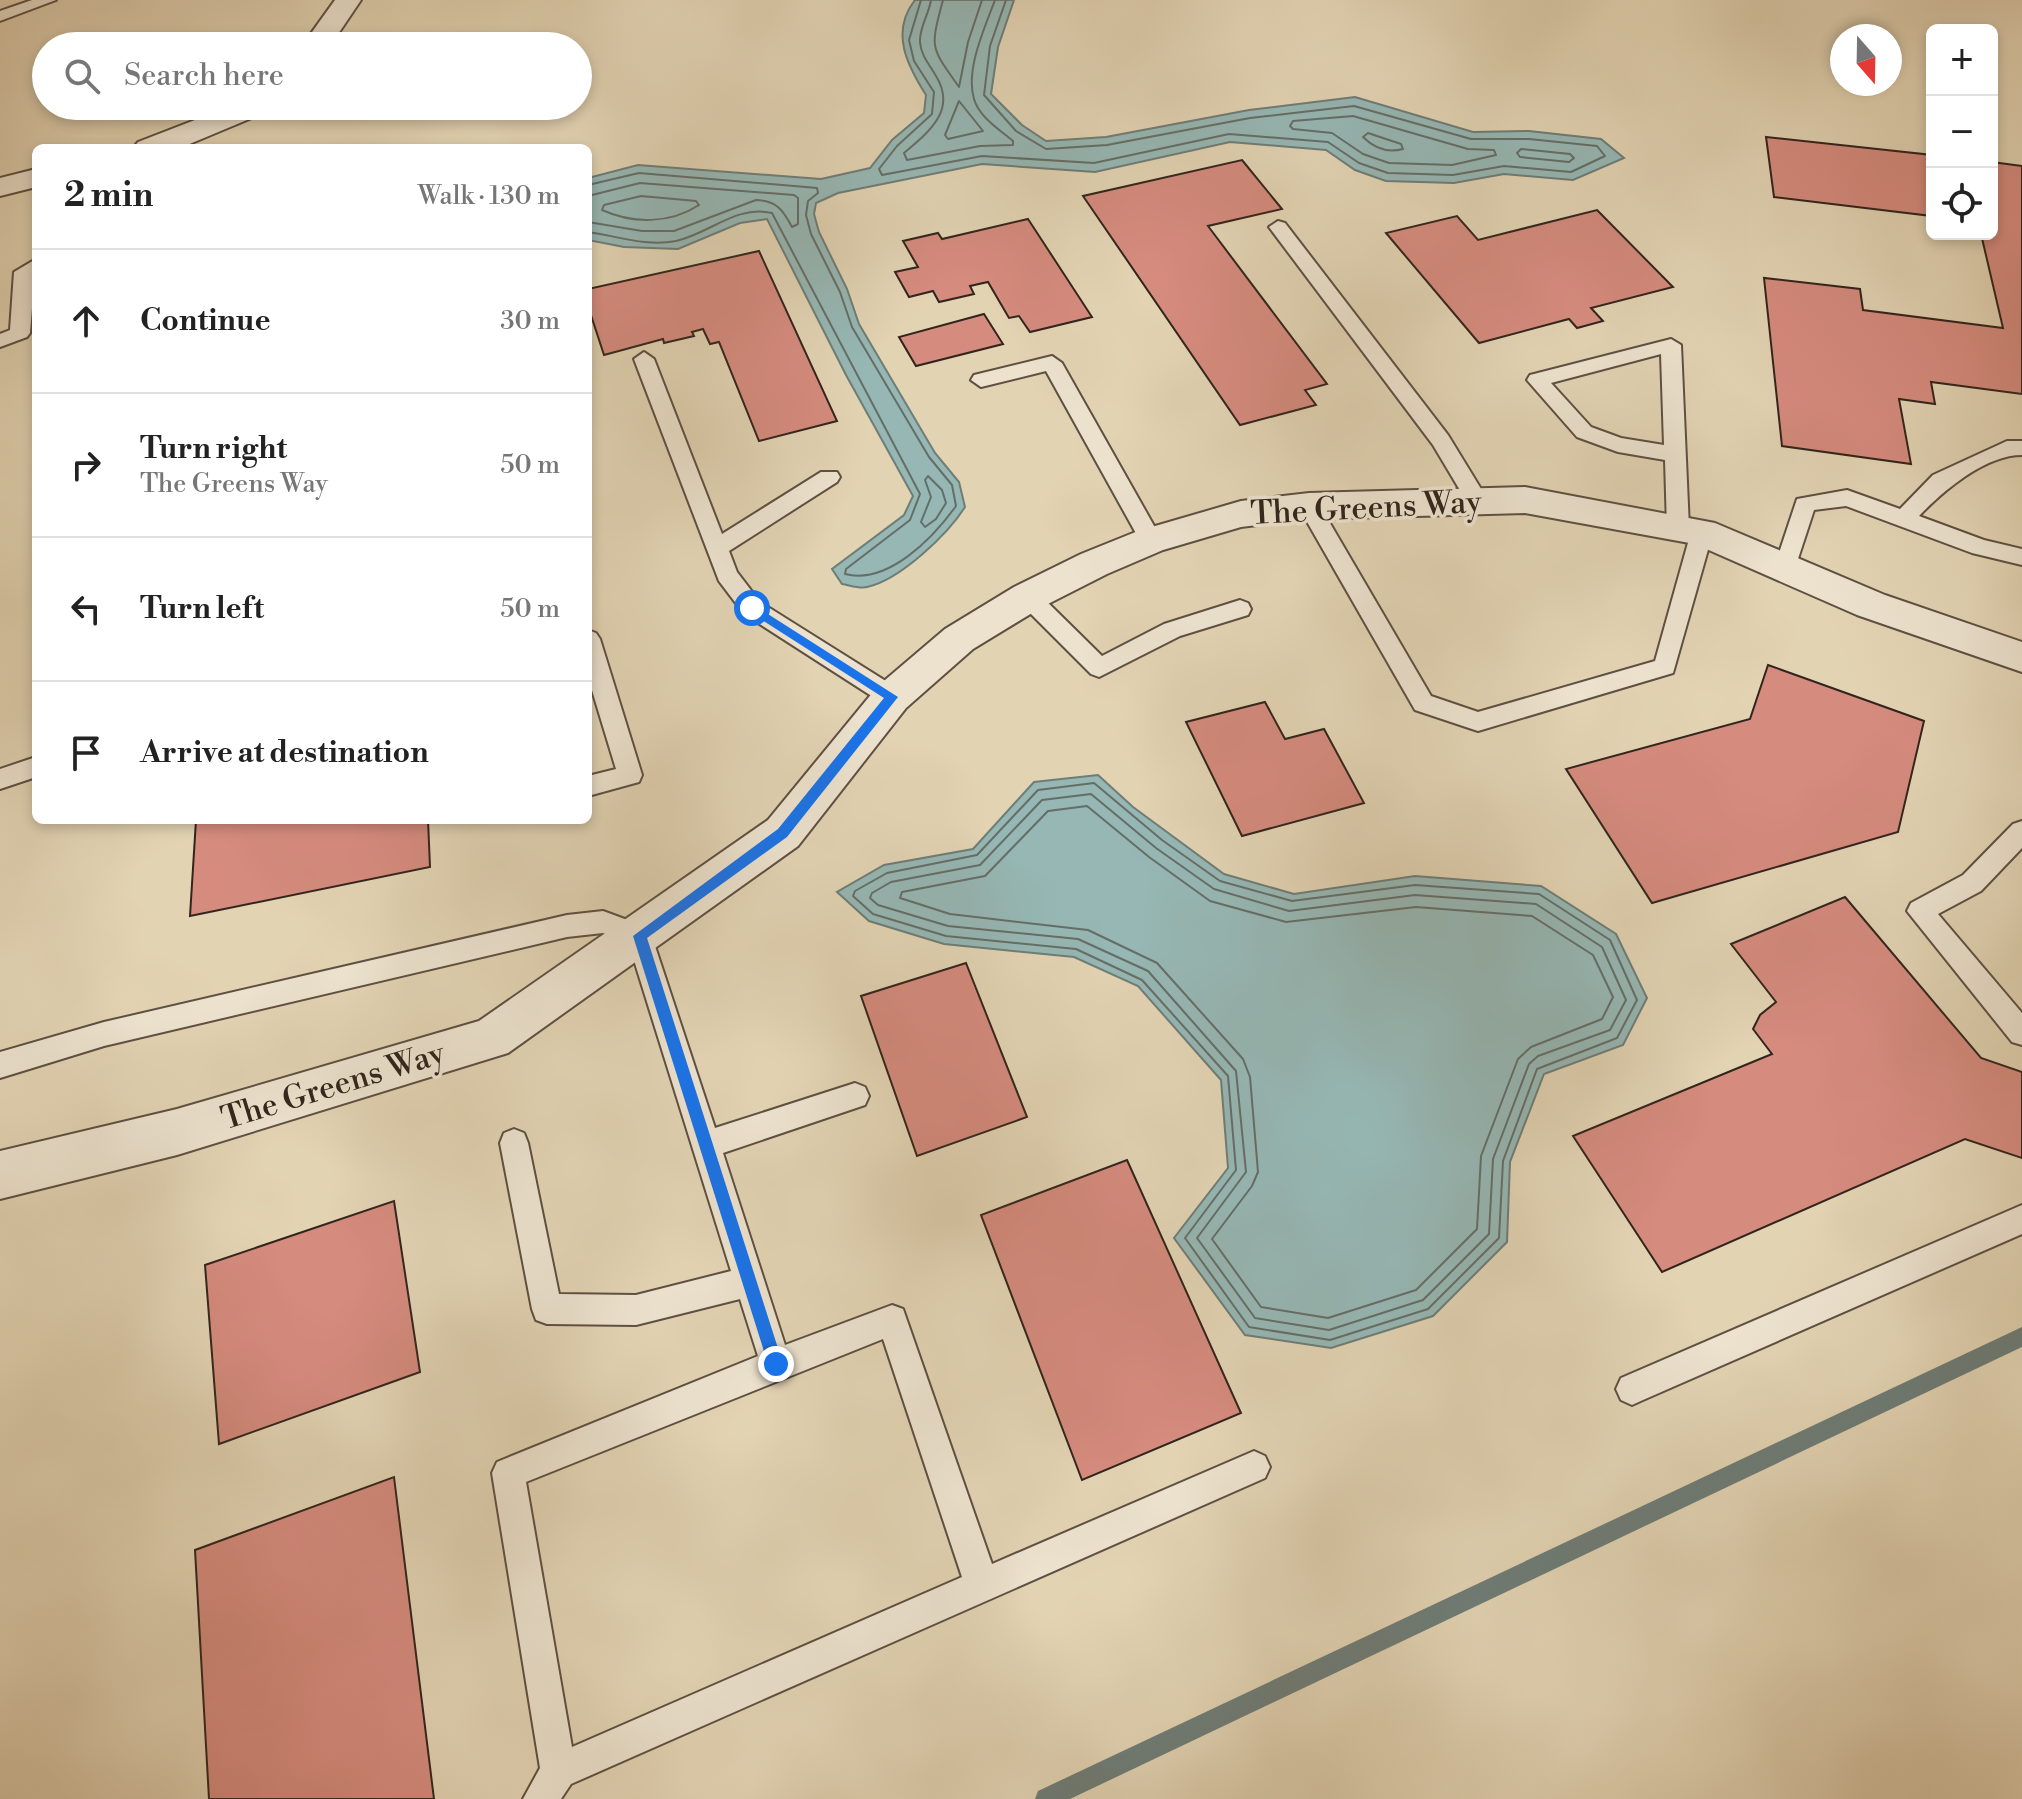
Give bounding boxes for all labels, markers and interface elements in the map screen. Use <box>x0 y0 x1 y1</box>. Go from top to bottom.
north arrow <box>1830 24 1902 96</box>
map controls <box>1926 24 1998 240</box>
button: + <box>1926 24 1998 96</box>
search box <box>32 32 592 120</box>
icon: search <box>60 54 104 98</box>
text: Search here <box>124 57 284 95</box>
button: − <box>1926 96 1998 168</box>
button: locate <box>1926 168 1998 240</box>
text: 2 min <box>64 175 153 217</box>
text: Walk · 130 m <box>418 180 560 212</box>
icon: ahead <box>64 299 108 343</box>
text: Continue <box>140 302 271 340</box>
text: 30 m <box>500 305 560 337</box>
text: Turn right <box>140 430 287 468</box>
icon: right <box>64 443 108 487</box>
text: 50 m <box>500 449 560 481</box>
text: The Greens Way <box>140 468 328 500</box>
street label: The Greens Way <box>1249 482 1483 534</box>
icon: left <box>64 587 108 631</box>
text: Turn left <box>140 590 264 628</box>
route start <box>734 590 770 626</box>
text: 50 m <box>500 593 560 625</box>
icon: arrive <box>64 731 108 775</box>
text: Arrive at destination <box>140 734 429 772</box>
street label: The Greens Way <box>217 1033 450 1139</box>
route end <box>758 1346 794 1382</box>

